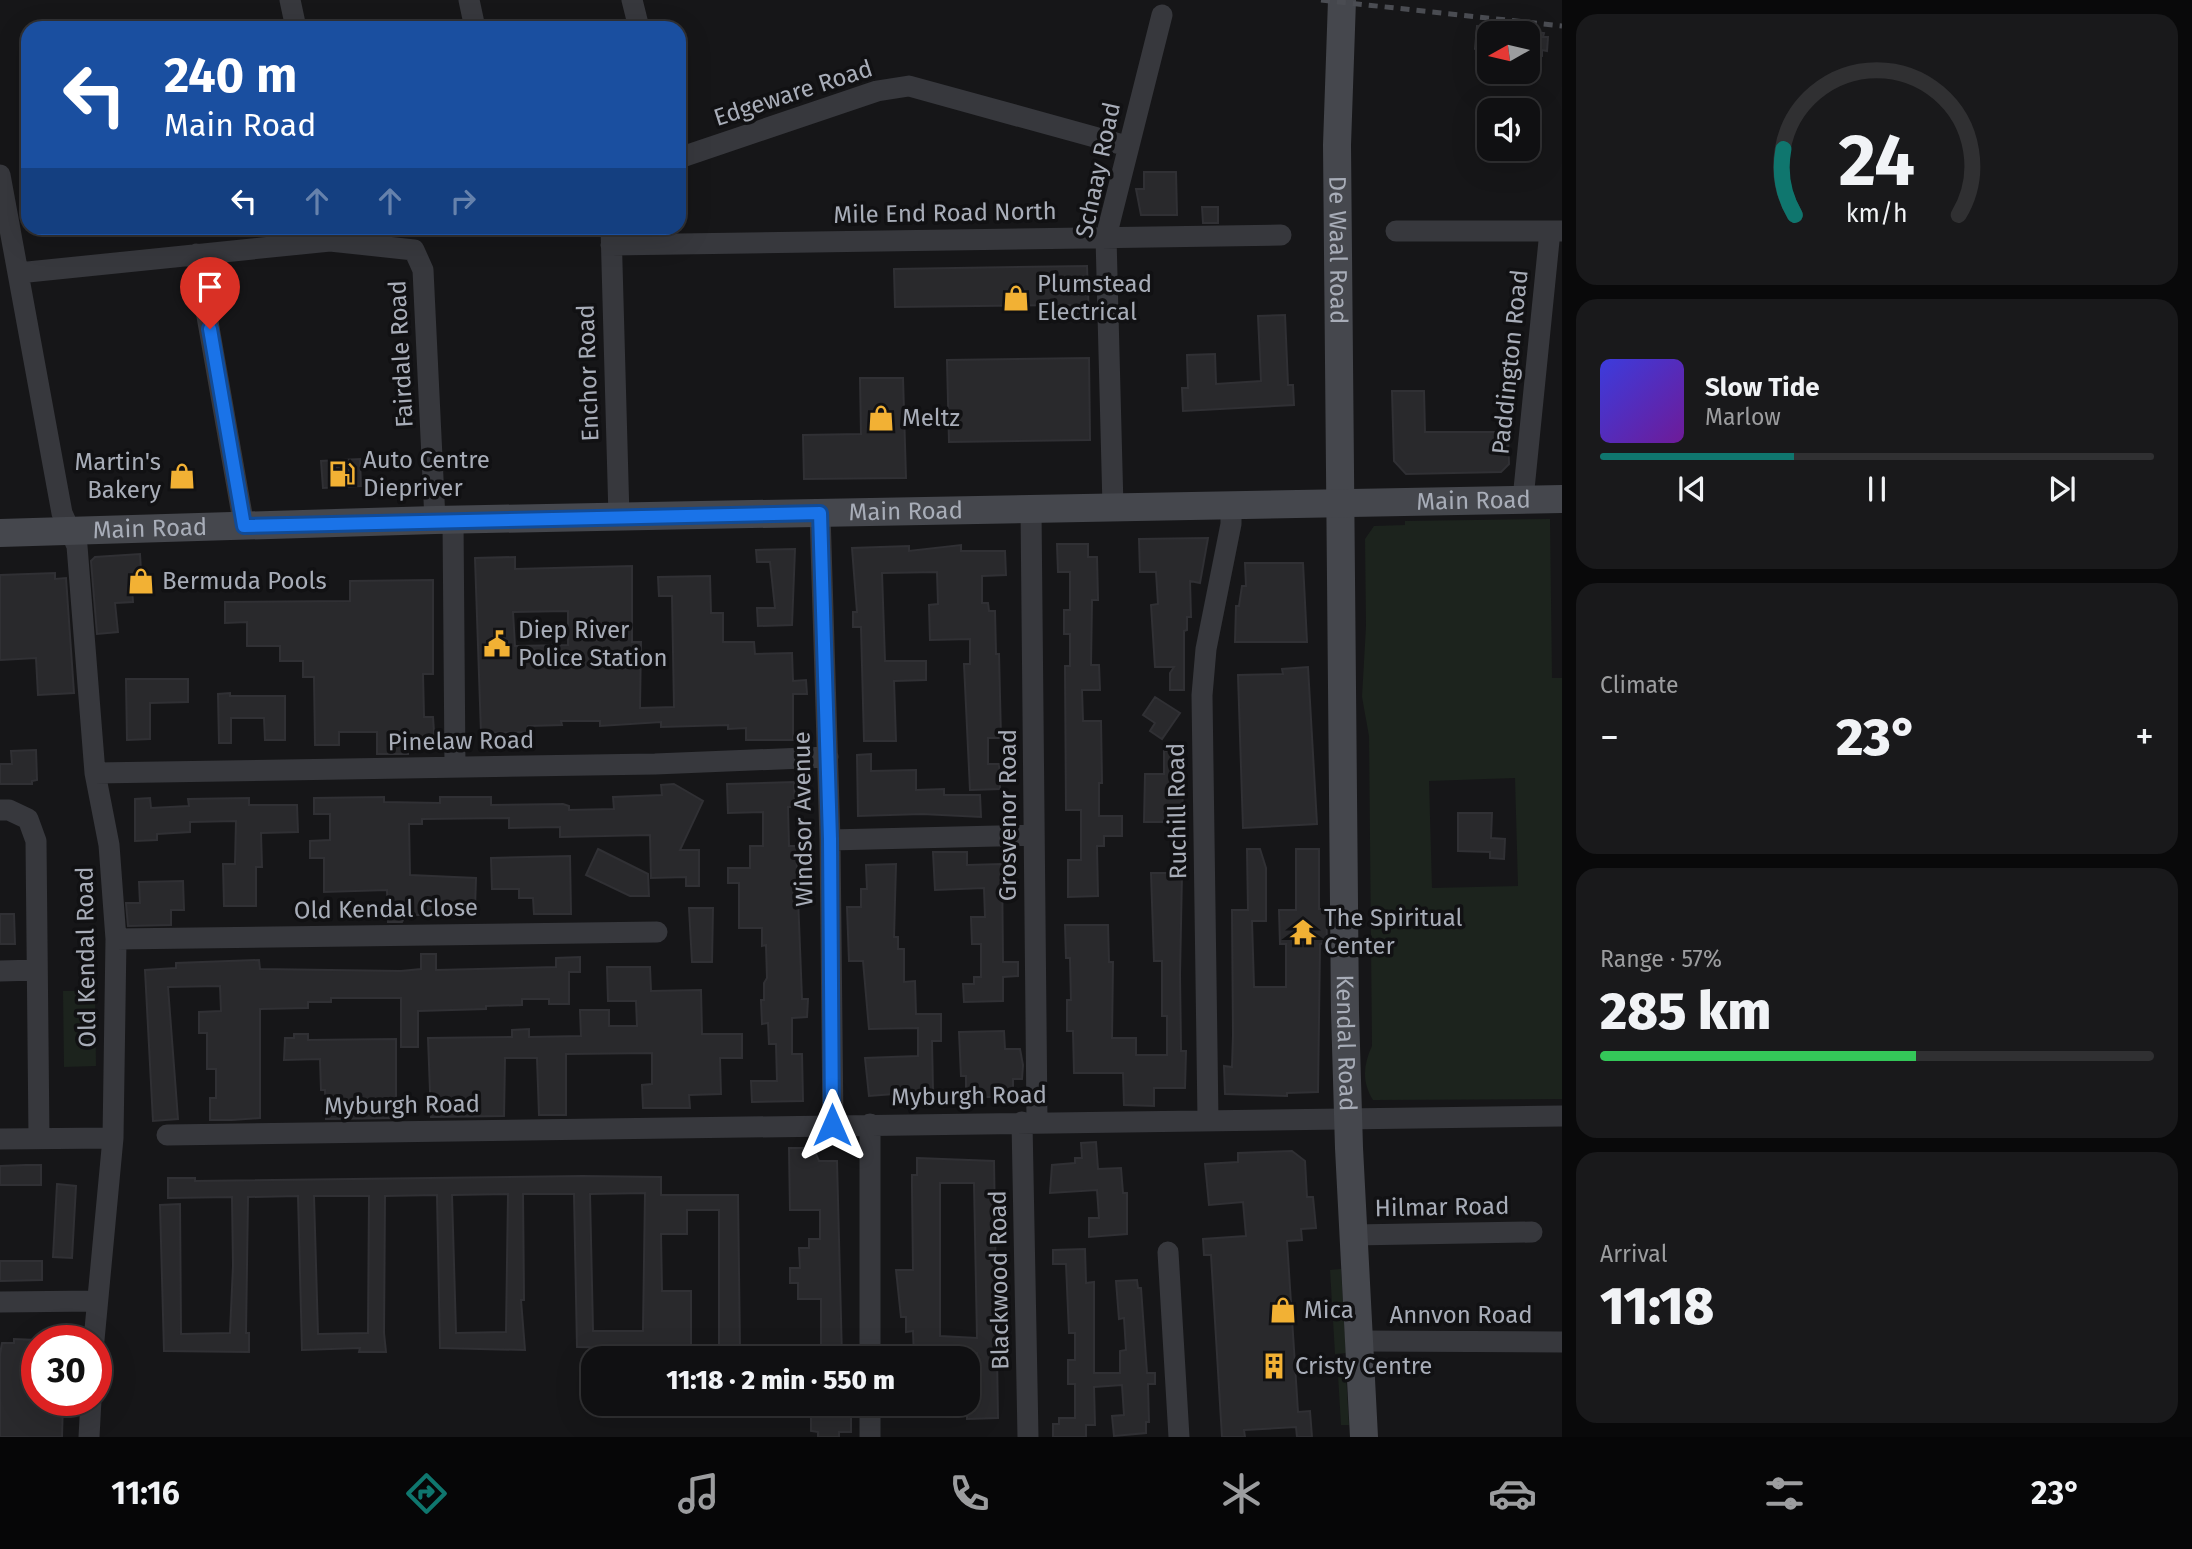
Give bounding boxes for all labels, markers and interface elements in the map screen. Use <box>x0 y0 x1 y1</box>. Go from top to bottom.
north arrow <box>1477 21 1540 84</box>
map controls <box>1477 21 1540 161</box>
text: 240 m <box>164 46 297 105</box>
icon: left <box>49 49 140 140</box>
street label: Edgeware Road <box>710 54 876 132</box>
button: sound <box>1477 98 1540 161</box>
street label: Schaay Road <box>1070 100 1126 240</box>
text: Main Road <box>164 106 316 144</box>
text: 24 <box>1839 118 1915 205</box>
street label: De Waal Road <box>1323 175 1353 324</box>
icon: left <box>225 182 263 220</box>
icon: ahead <box>298 182 336 220</box>
icon: ahead <box>371 182 409 220</box>
icon: right <box>444 182 482 220</box>
street label: Mile End Road North <box>833 197 1057 229</box>
text: km/h <box>1846 199 1908 229</box>
pin <box>180 257 240 329</box>
icon: arrive <box>191 268 229 306</box>
street label: Paddington Road <box>1486 268 1534 456</box>
place label: Plumstead Electrical <box>1037 270 1152 326</box>
street label: Fairdale Road <box>383 280 419 428</box>
shop icon: Plumstead Electrical <box>1001 283 1031 313</box>
street label: Enchor Road <box>572 304 604 442</box>
text: Slow Tide <box>1705 372 1820 403</box>
shop icon: Meltz <box>866 403 896 433</box>
text: Marlow <box>1705 403 1781 431</box>
place label: Meltz <box>902 404 960 432</box>
place label: Auto Centre Diepriver <box>363 446 490 502</box>
place label: Martin's Bakery <box>75 448 161 504</box>
fuel station icon: Auto Centre Diepriver <box>327 459 357 489</box>
shop icon: Martin's Bakery <box>167 461 197 491</box>
icon: previous <box>1673 470 1711 508</box>
icon: pause <box>1858 470 1896 508</box>
icon: next <box>2043 470 2081 508</box>
street label: Main Road <box>1416 486 1531 516</box>
street label: Main Road <box>848 496 963 526</box>
street label: Main Road <box>92 513 208 544</box>
shop icon: Bermuda Pools <box>126 566 156 596</box>
place label: Bermuda Pools <box>162 567 327 595</box>
place label: Diep River Police Station <box>518 616 668 672</box>
public building icon: Diep River Police Station <box>482 629 512 659</box>
text: Climate <box>1600 671 1679 699</box>
text: 23° <box>1836 706 1918 769</box>
text: − <box>1600 714 1619 760</box>
text: + <box>2135 714 2154 760</box>
street label: Pinelaw Road <box>387 726 535 756</box>
street label: Grosvenor Road <box>994 729 1022 901</box>
street label: Windsor Avenue <box>787 731 819 907</box>
street label: Ruchill Road <box>1162 742 1192 880</box>
street label: Old Kendal Road <box>70 866 102 1048</box>
street label: Old Kendal Close <box>294 893 478 925</box>
place label: The Spiritual Center <box>1324 904 1463 960</box>
temple icon: The Spiritual Center <box>1288 917 1318 947</box>
text: Range · 57% <box>1600 945 1722 973</box>
street label: Kendal Road <box>1331 974 1362 1112</box>
text: 285 km <box>1600 980 1771 1043</box>
street label: Myburgh Road <box>891 1081 1047 1111</box>
position arrow <box>795 1088 869 1162</box>
street label: Myburgh Road <box>324 1090 480 1120</box>
street label: Blackwood Road <box>983 1190 1015 1370</box>
street label: Hilmar Road <box>1374 1192 1510 1222</box>
text: Arrival <box>1600 1240 1667 1268</box>
text: 11:18 <box>1600 1275 1714 1338</box>
shop icon: Mica <box>1268 1295 1298 1325</box>
place label: Mica <box>1304 1296 1354 1324</box>
street label: Annvon Road <box>1389 1301 1533 1329</box>
speed limit sign: 30 <box>21 1325 112 1416</box>
building icon: Cristy Centre <box>1259 1351 1289 1381</box>
place label: Cristy Centre <box>1295 1352 1432 1380</box>
text: 11:18 · 2 min · 550 m <box>666 1365 895 1396</box>
icon: directions <box>402 1469 451 1518</box>
icon: music <box>674 1469 723 1518</box>
icon: phone <box>945 1469 994 1518</box>
icon: climate <box>1217 1469 1266 1518</box>
icon: car <box>1488 1469 1537 1518</box>
icon: filters <box>1760 1469 1809 1518</box>
text: 11:16 <box>111 1474 180 1512</box>
text: 23° <box>2031 1474 2081 1512</box>

